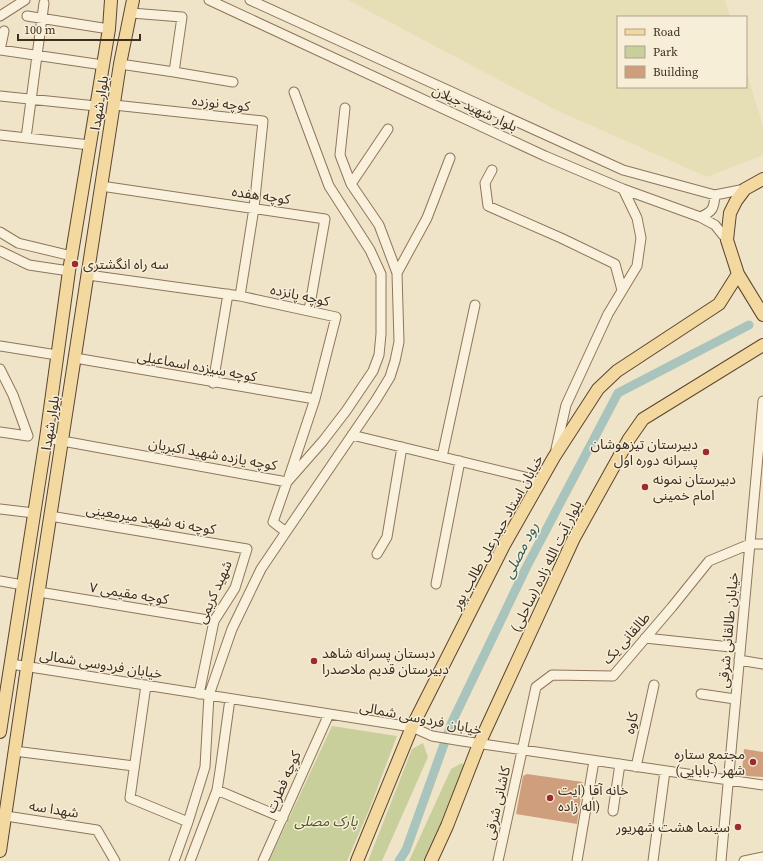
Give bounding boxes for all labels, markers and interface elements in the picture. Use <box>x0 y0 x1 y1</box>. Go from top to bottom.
scale bar <box>18 16 140 42</box>
legend <box>617 16 747 88</box>
text: 100 m <box>24 22 56 38</box>
text: Road <box>653 24 680 40</box>
text: Park <box>653 44 678 60</box>
text: Building <box>653 64 698 80</box>
street label: بلوار شهدا <box>85 74 113 132</box>
street label: بلوار شهید جیلان <box>429 80 521 137</box>
street label: کوچه نوزده <box>191 90 251 116</box>
street label: کوچه هفده <box>230 181 292 209</box>
place label: سه راه انگشتری <box>83 254 169 274</box>
marker: سه راه انگشتری <box>70 259 80 269</box>
street label: کوچه پانزده <box>268 279 332 311</box>
street label: کوچه سیزده اسماعیلی <box>136 346 258 386</box>
street label: بلوار شهدا <box>36 394 64 452</box>
street label: کوچه یازده شهید اکبریان <box>147 433 279 475</box>
place label: دبیرستان تیزهوشان پسرانه دوره اول <box>590 434 698 470</box>
marker: دبیرستان تیزهوشان پسرانه دوره اول <box>701 447 711 457</box>
street label: خیابان استاد حیدرعلی طالب پور <box>446 451 548 614</box>
place label: دبیرستان نمونه امام خمینی <box>653 469 736 506</box>
marker: دبیرستان نمونه امام خمینی <box>640 482 650 492</box>
street label: بلوار آیت الله زاده (ساحلی) <box>505 496 587 635</box>
street label: کوچه نه شهید میرمعینی <box>85 499 218 539</box>
water label: رود مصلی <box>497 518 543 582</box>
street label: شهید کریمی <box>191 557 237 627</box>
street label: خیابان طالقانی شرقی <box>713 571 743 689</box>
street label: کوچه مقیمی ۷ <box>88 577 170 609</box>
street label: طالقانی یک <box>597 608 655 668</box>
place label: دبستان پسرانه شاهد دبیرستان قدیم ملاصدرا <box>322 643 449 680</box>
street label: خیابان فردوسی شمالی <box>38 644 164 684</box>
marker: دبستان پسرانه شاهد دبیرستان قدیم ملاصدرا <box>309 656 319 666</box>
street label: خیابان فردوسی شمالی <box>358 696 484 740</box>
street label: کاوه <box>619 710 643 736</box>
place label: مجتمع ستاره شهر ( بابایی) <box>674 744 745 780</box>
street label: کوچه فطرت <box>260 747 306 816</box>
marker: مجتمع ستاره شهر ( بابایی) <box>748 757 758 767</box>
street label: کاشانی شرقی <box>479 764 515 842</box>
place label: خانه آقا (ایت اله زاده) <box>558 780 629 816</box>
marker: خانه آقا (ایت اله زاده) <box>545 793 555 803</box>
street label: شهدا سه <box>28 795 80 823</box>
park label: پارک مصلی <box>294 811 359 831</box>
place label: سینما هشت شهریور <box>615 817 730 837</box>
marker: سینما هشت شهریور <box>733 822 743 832</box>

